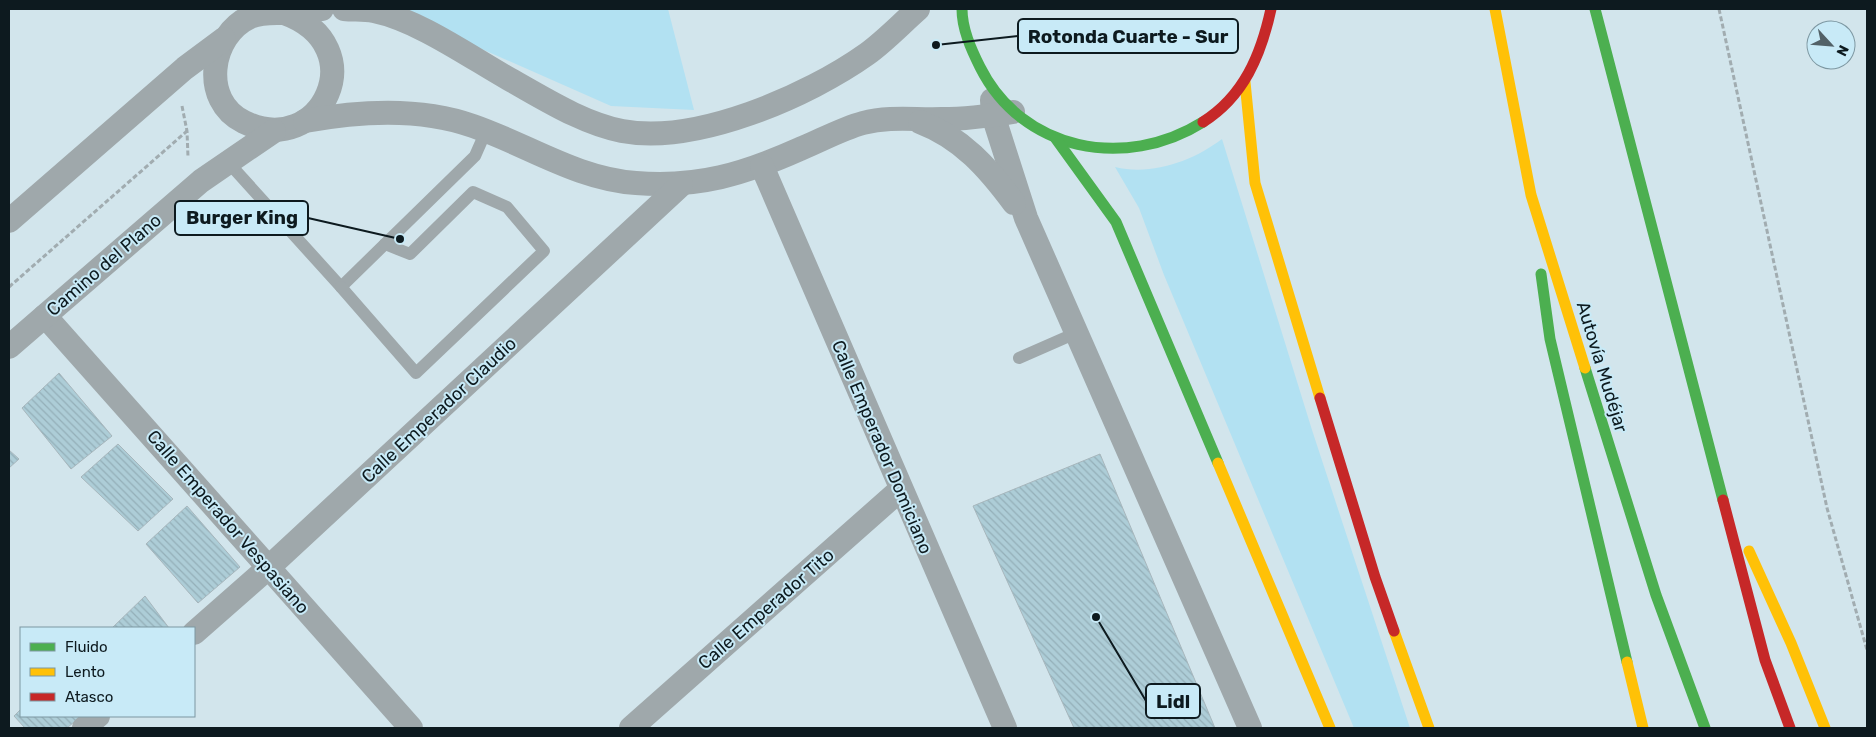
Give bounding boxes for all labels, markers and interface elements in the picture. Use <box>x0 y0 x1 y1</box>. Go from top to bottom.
callout: Rotonda Cuarte - Sur <box>1018 19 1238 53</box>
north arrow <box>1806 20 1856 70</box>
text: Rotonda Cuarte - Sur <box>1028 25 1229 48</box>
text: N <box>1832 42 1852 59</box>
callout: Burger King <box>175 201 308 235</box>
text: Burger King <box>186 206 298 229</box>
street label: Camino del Plano <box>42 209 166 321</box>
street label: Autovía Mudéjar <box>1572 299 1632 435</box>
street label: Calle Emperador Claudio <box>357 332 521 488</box>
street label: Calle Emperador Domiciano <box>827 337 937 557</box>
street label: Calle Emperador Vespasiano <box>142 426 314 618</box>
street label: Calle Emperador Tito <box>693 544 839 674</box>
legend <box>20 627 195 717</box>
text: Fluido <box>65 638 108 656</box>
text: Lento <box>65 663 105 681</box>
callout: Lidl <box>1146 684 1200 718</box>
text: Atasco <box>65 688 113 706</box>
text: Lidl <box>1156 690 1190 713</box>

